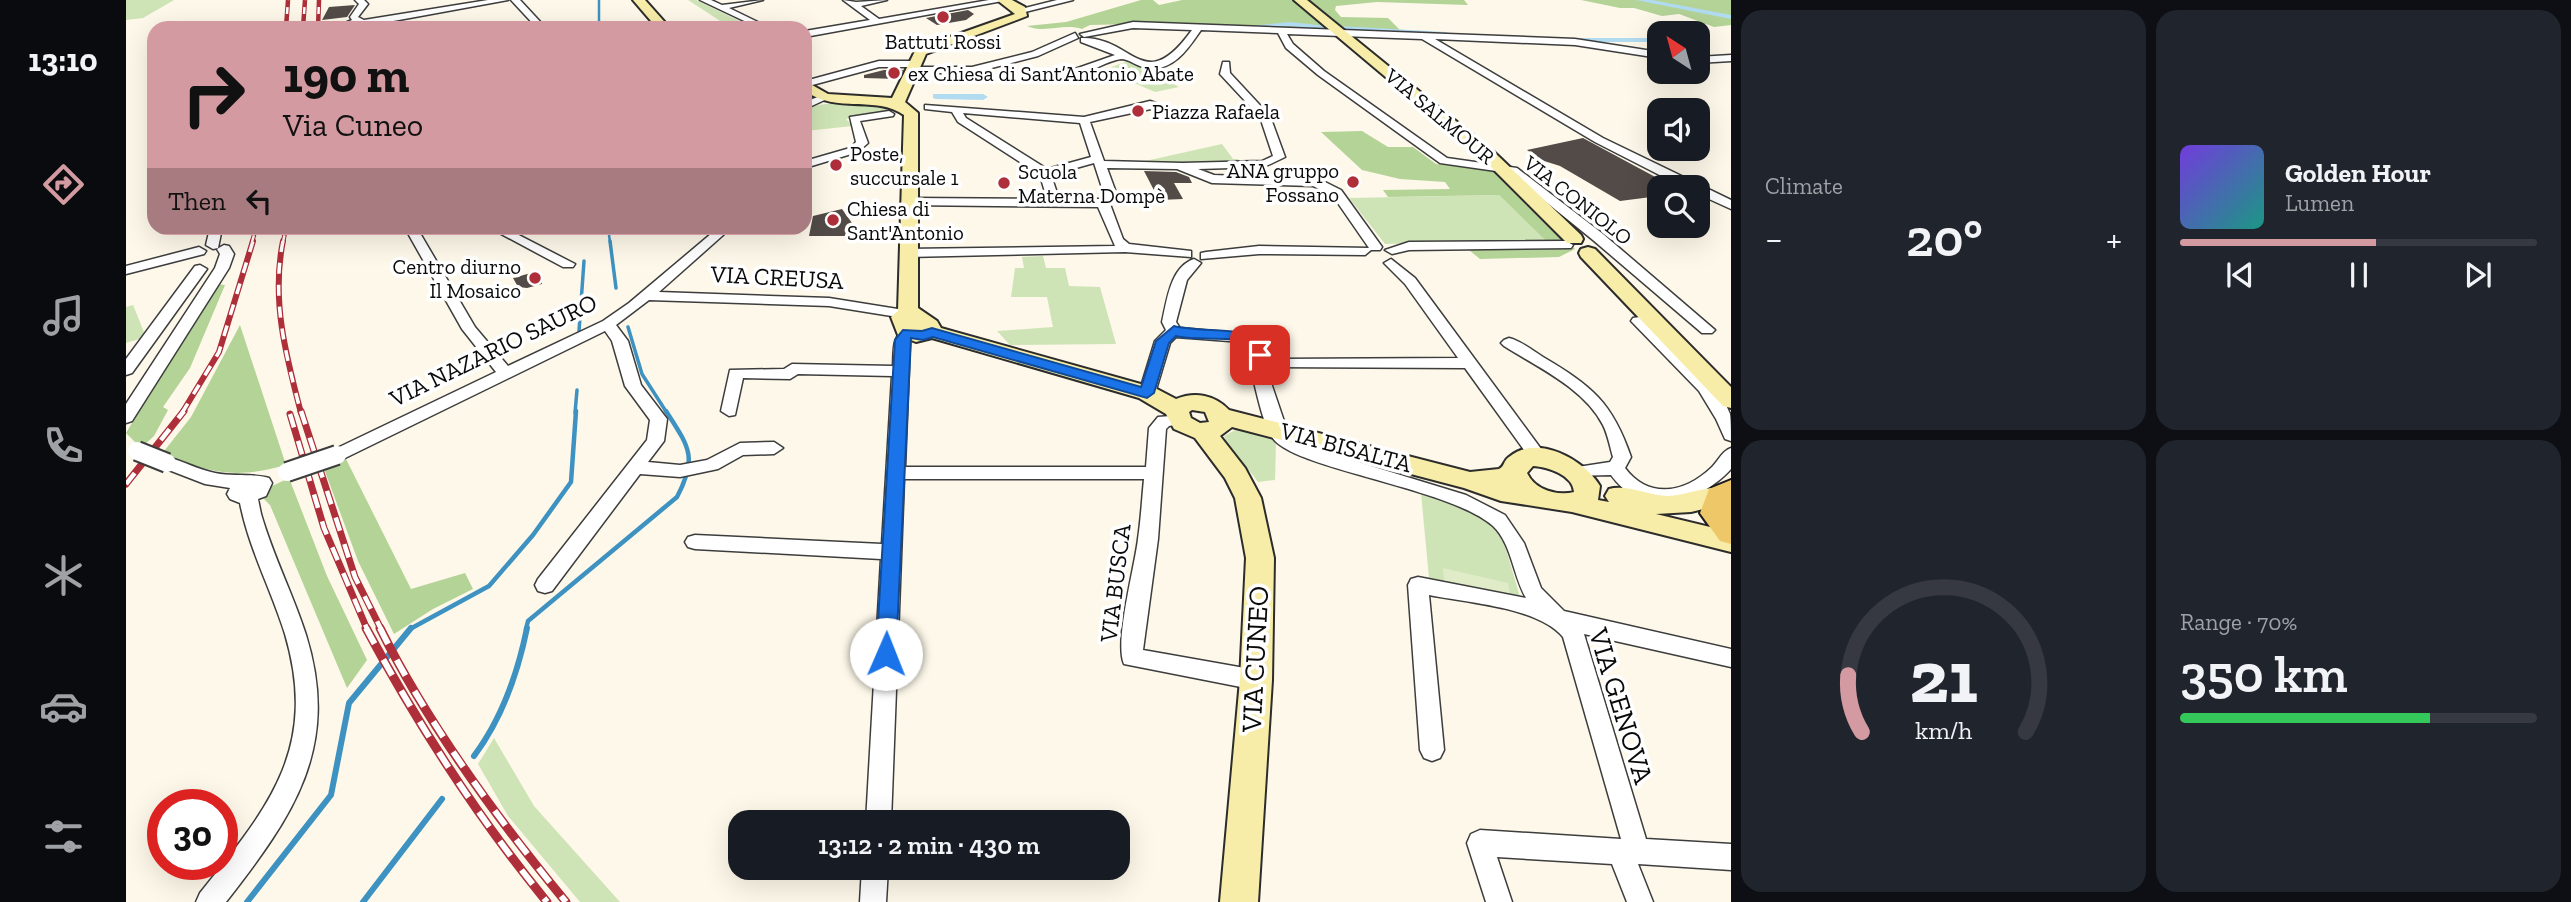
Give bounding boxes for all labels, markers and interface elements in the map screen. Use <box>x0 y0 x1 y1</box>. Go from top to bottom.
marker: Battuti Rossi <box>935 9 951 25</box>
north arrow <box>1647 21 1710 84</box>
map controls <box>1647 21 1710 238</box>
place label: Battuti Rossi <box>885 29 1001 54</box>
text: 13:10 <box>28 41 98 79</box>
text: 190 m <box>283 46 409 105</box>
icon: right <box>168 49 259 140</box>
place label: ex Chiesa di Sant’Antonio Abate <box>908 61 1194 86</box>
street label: VIA SALMOUR <box>1379 62 1500 169</box>
marker: ex Chiesa di Sant’Antonio Abate <box>886 65 902 81</box>
button: sound <box>1647 98 1710 161</box>
place label: Piazza Rafaela <box>1152 99 1280 124</box>
marker: Piazza Rafaela <box>1130 103 1146 119</box>
text: Via Cuneo <box>283 106 423 144</box>
place label: Poste, succursale 1 <box>850 141 959 190</box>
street label: VIA CONIOLO <box>1518 149 1637 250</box>
marker: Poste, succursale 1 <box>828 157 844 173</box>
text: Golden Hour <box>2285 157 2431 189</box>
place label: ANA gruppo Fossano <box>1227 158 1339 207</box>
place label: Scuola Materna Dompè <box>1018 159 1165 208</box>
icon: directions <box>39 160 88 209</box>
text: Climate <box>1765 172 1843 200</box>
marker: ANA gruppo Fossano <box>1345 174 1361 190</box>
marker: Scuola Materna Dompè <box>996 175 1012 191</box>
button: search <box>1647 175 1710 238</box>
icon: left <box>240 182 278 220</box>
text: Then <box>168 185 226 217</box>
text: Lumen <box>2285 189 2354 217</box>
place label: Chiesa di Sant'Antonio <box>847 196 964 245</box>
text: 20° <box>1906 207 1983 269</box>
marker: Chiesa di Sant'Antonio <box>825 212 841 228</box>
text: − <box>1765 216 1783 262</box>
text: + <box>2106 216 2122 262</box>
place label: Centro diurno Il Mosaico <box>393 254 521 303</box>
icon: previous <box>2221 256 2259 294</box>
icon: pause <box>2340 256 2378 294</box>
icon: next <box>2459 256 2497 294</box>
street label: VIA CREUSA <box>709 259 845 295</box>
marker: Centro diurno Il Mosaico <box>527 270 543 286</box>
street label: VIA NAZARIO SAURO <box>384 287 601 413</box>
icon: music <box>39 291 88 340</box>
pin <box>1230 325 1290 385</box>
icon: arrive <box>1241 336 1279 374</box>
street label: VIA BISALTA <box>1276 415 1415 479</box>
icon: phone <box>39 421 88 470</box>
street label: VIA BUSCA <box>1093 522 1137 645</box>
icon: climate <box>39 551 88 600</box>
street label: VIA CUNEO <box>1235 585 1275 734</box>
text: Range · 70% <box>2180 608 2297 636</box>
position arrow <box>849 617 923 691</box>
street label: VIA GENOVA <box>1581 623 1661 789</box>
text: 21 <box>1909 633 1978 721</box>
text: 350 km <box>2180 643 2348 705</box>
icon: car <box>39 682 88 731</box>
text: km/h <box>1915 715 1972 745</box>
speed limit sign: 30 <box>147 789 238 880</box>
icon: filters <box>39 812 88 861</box>
text: 13:12 · 2 min · 430 m <box>818 829 1040 861</box>

